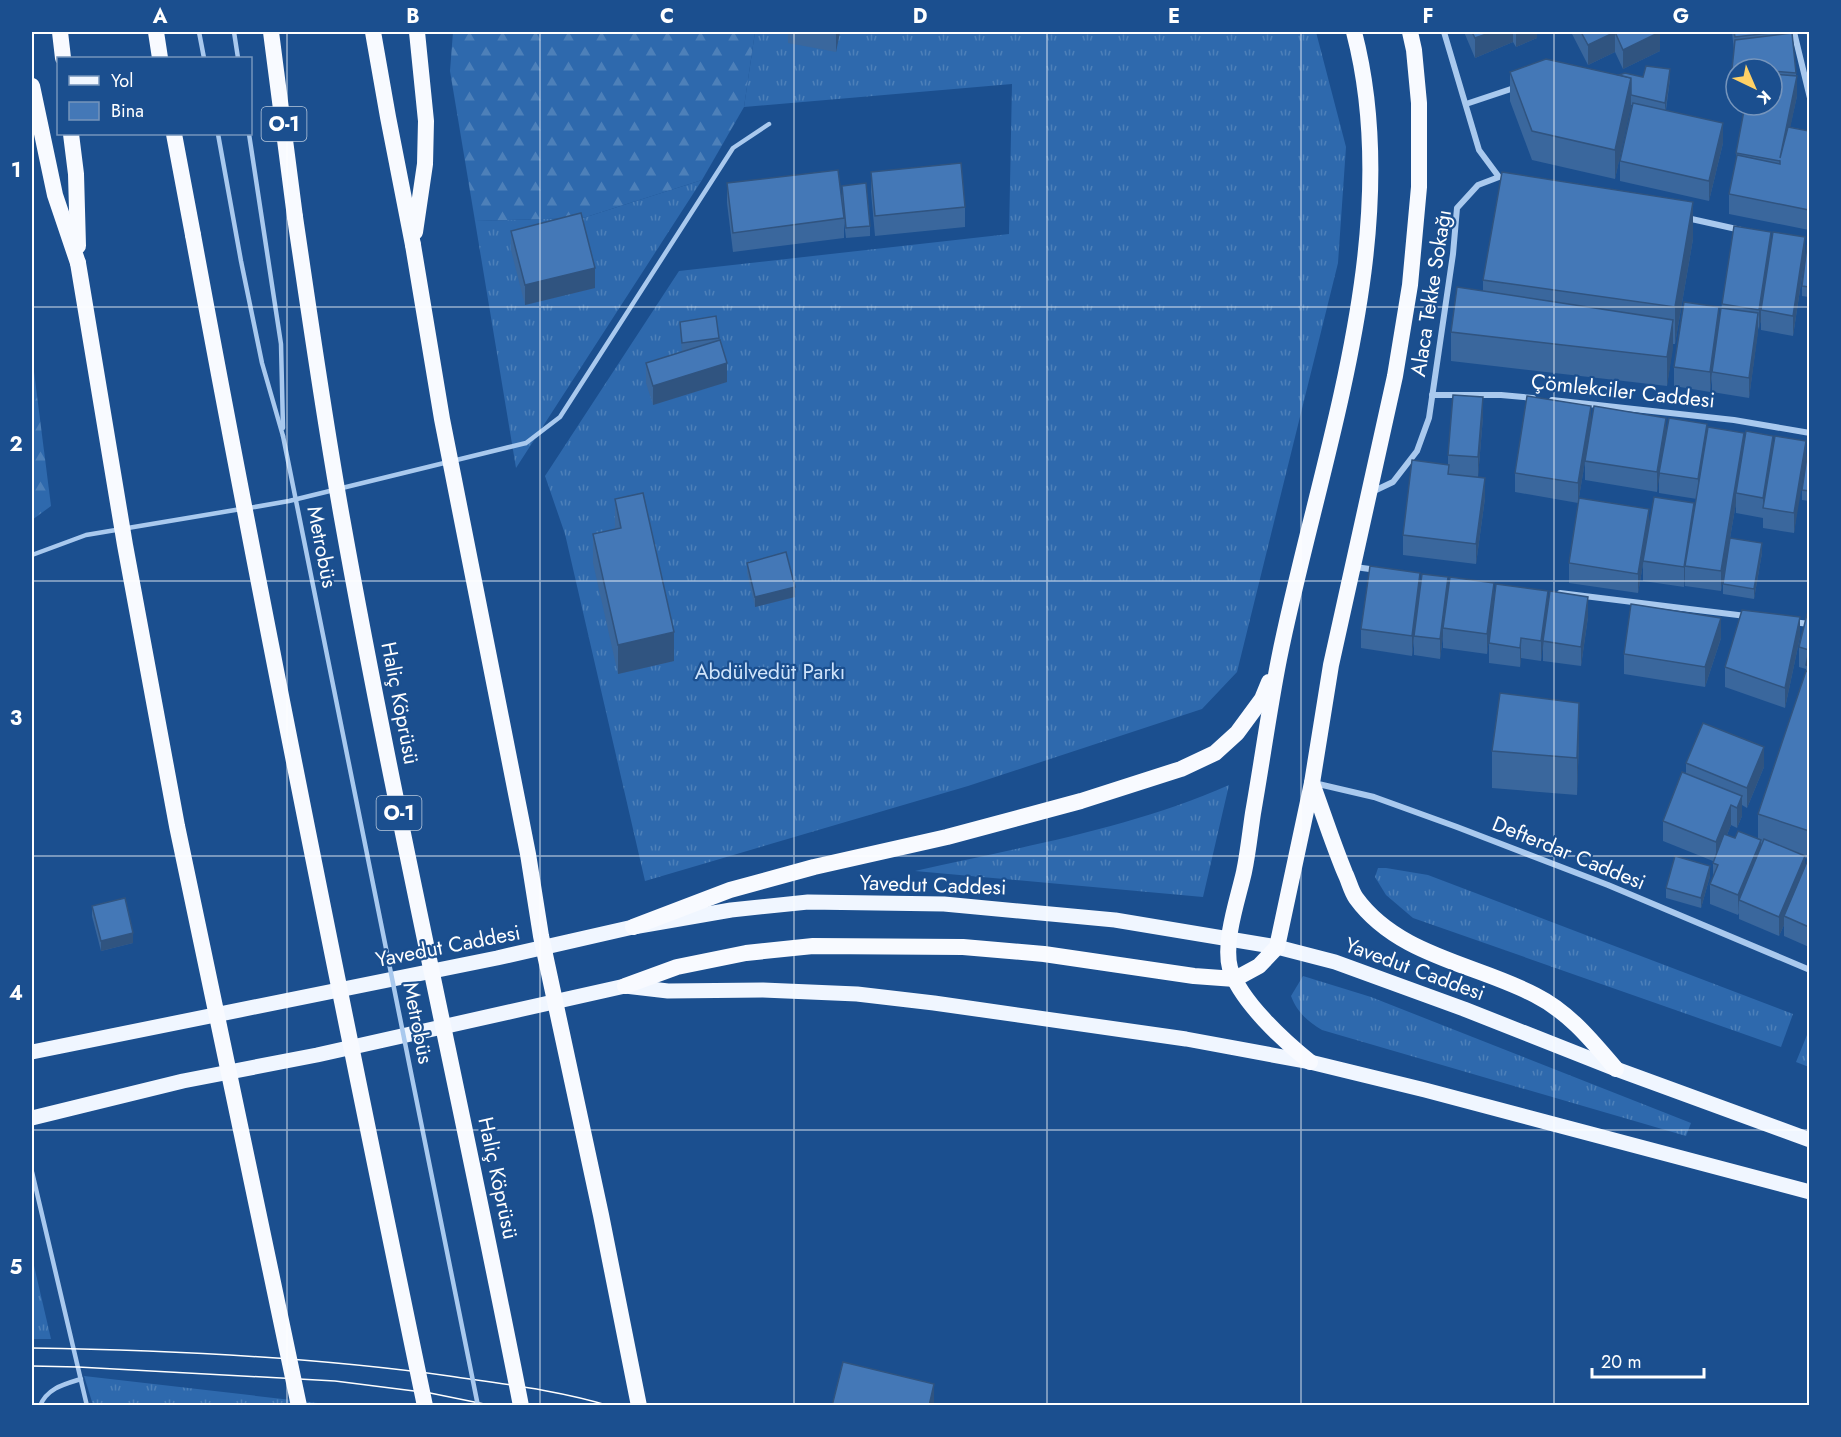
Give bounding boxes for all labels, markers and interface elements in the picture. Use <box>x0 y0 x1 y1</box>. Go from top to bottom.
text: A <box>152 2 168 31</box>
text: B <box>406 2 420 31</box>
text: C <box>660 2 674 31</box>
text: D <box>913 2 927 31</box>
text: E <box>1168 2 1180 31</box>
text: F <box>1422 2 1434 31</box>
text: G <box>1673 2 1689 31</box>
legend <box>57 57 252 135</box>
north arrow <box>1724 57 1784 117</box>
text: Yol <box>111 68 133 94</box>
text: K <box>1751 85 1776 110</box>
text: Bina <box>111 98 144 124</box>
road number: O-1 <box>262 107 306 141</box>
text: 1 <box>11 156 21 185</box>
street label: Alaca Tekke Sokağı <box>1403 207 1459 379</box>
street label: Çömlekciler Caddesi <box>1530 366 1716 416</box>
text: 2 <box>9 430 23 459</box>
street label: Metrobüs <box>299 504 345 590</box>
street label: Haliç Köprüsü <box>373 639 427 767</box>
park label: Abdülvedüt Parkı <box>695 657 845 687</box>
text: 3 <box>10 704 22 733</box>
road number: O-1 <box>376 796 422 830</box>
street label: Defterdar Caddesi <box>1488 809 1650 897</box>
street label: Yavedut Caddesi <box>859 867 1007 903</box>
street label: Yavedut Caddesi <box>373 917 523 975</box>
street label: Yavedut Caddesi <box>1341 930 1489 1008</box>
text: 4 <box>9 979 23 1008</box>
street label: Metrobüs <box>395 980 441 1066</box>
street label: Haliç Köprüsü <box>470 1114 526 1242</box>
text: 5 <box>10 1253 23 1282</box>
scale bar <box>1592 1341 1704 1379</box>
text: 20 m <box>1601 1349 1641 1375</box>

